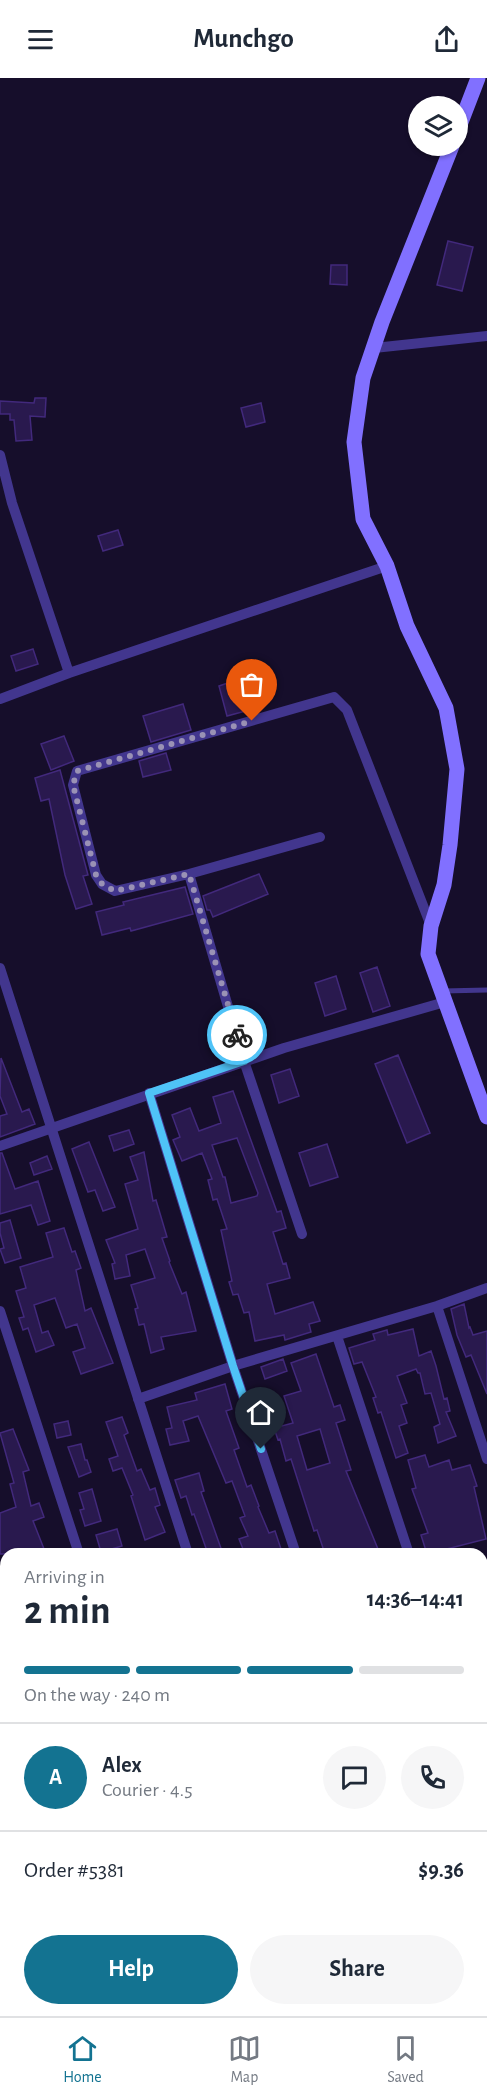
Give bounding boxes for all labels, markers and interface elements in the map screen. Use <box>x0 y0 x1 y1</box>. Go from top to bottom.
icon: menu <box>24 23 57 56</box>
icon: share <box>430 23 463 56</box>
text: Munchgo <box>193 25 294 52</box>
map controls <box>408 96 468 156</box>
button: layers <box>408 96 468 156</box>
pin <box>226 659 277 721</box>
icon: bag <box>235 668 268 701</box>
courier <box>207 1005 267 1065</box>
icon: bike <box>221 1019 254 1052</box>
pin <box>235 1387 286 1449</box>
icon: home <box>244 1396 277 1429</box>
text: Arriving in <box>24 1567 105 1587</box>
text: 14:36–14:41 <box>367 1588 464 1610</box>
text: 2 min <box>24 1592 111 1631</box>
text: On the way · 240 m <box>24 1685 170 1705</box>
button: chat <box>323 1746 386 1809</box>
button: phone <box>401 1746 464 1809</box>
text: Alex <box>102 1754 142 1776</box>
text: A <box>49 1766 62 1788</box>
text: Courier · 4.5 <box>102 1780 193 1800</box>
text: Order #5381 <box>24 1859 125 1881</box>
text: $9.36 <box>418 1859 464 1881</box>
button: Help <box>24 1935 238 2004</box>
button: Share <box>250 1935 464 2004</box>
tab: Home <box>63 2032 102 2087</box>
tab: Map <box>228 2032 261 2087</box>
tab: Saved <box>387 2032 424 2087</box>

